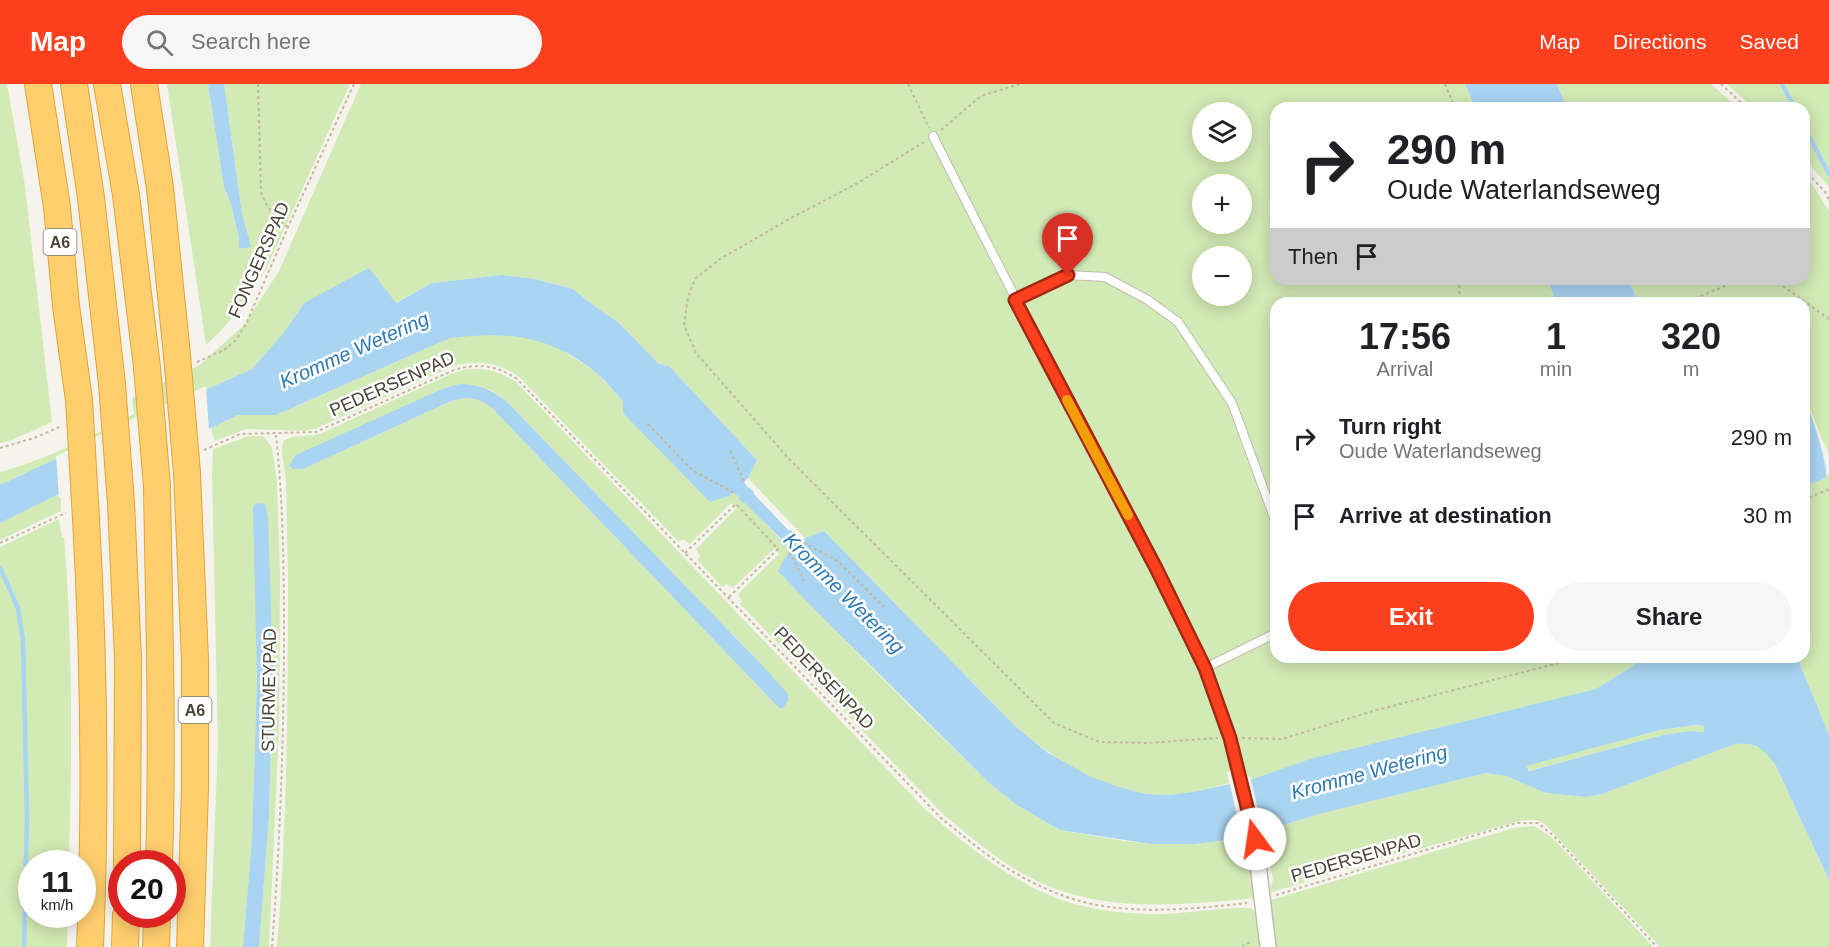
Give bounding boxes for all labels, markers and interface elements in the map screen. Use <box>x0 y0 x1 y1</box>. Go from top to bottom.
search box <box>122 15 542 69</box>
text: Map <box>30 26 86 57</box>
icon: search <box>143 26 176 59</box>
text: Search here <box>191 29 311 54</box>
text: Map <box>1539 30 1580 53</box>
text: Directions <box>1613 30 1706 53</box>
text: Saved <box>1739 30 1799 53</box>
map controls <box>1192 102 1252 306</box>
button: layers <box>1192 102 1252 162</box>
icon: right <box>1288 126 1366 204</box>
text: 290 m <box>1387 126 1506 173</box>
button: + <box>1192 174 1252 234</box>
text: Oude Waterlandseweg <box>1387 175 1661 205</box>
street label: FONGERSPAD <box>225 199 293 321</box>
pin <box>1042 213 1093 275</box>
icon: arrive <box>1051 222 1084 255</box>
road number: A6 <box>44 229 76 255</box>
icon: arrive <box>1350 240 1383 273</box>
text: Then <box>1288 244 1338 269</box>
button: − <box>1192 246 1252 306</box>
water label: Kromme Wetering <box>276 307 432 393</box>
text: 17:56 <box>1359 316 1451 357</box>
text: 1 <box>1546 316 1566 357</box>
text: 320 <box>1661 316 1721 357</box>
street label: PEDERSENPAD <box>326 347 458 421</box>
text: Arrival <box>1377 358 1433 380</box>
text: min <box>1540 358 1572 380</box>
text: m <box>1683 358 1699 380</box>
text: Turn right <box>1339 414 1441 439</box>
icon: right <box>1288 422 1321 455</box>
text: 290 m <box>1731 425 1792 450</box>
text: Oude Waterlandseweg <box>1339 440 1542 462</box>
icon: arrive <box>1288 500 1321 533</box>
text: Arrive at destination <box>1339 503 1552 528</box>
text: 30 m <box>1743 503 1792 528</box>
water label: Kromme Wetering <box>779 528 909 658</box>
button: Exit <box>1288 582 1534 651</box>
button: Share <box>1546 582 1792 651</box>
street label: PEDERSENPAD <box>770 623 878 733</box>
street label: STURMEYPAD <box>258 628 280 752</box>
road number: A6 <box>178 697 212 723</box>
water label: Kromme Wetering <box>1288 741 1450 803</box>
position arrow <box>1223 807 1287 871</box>
street label: PEDERSENPAD <box>1289 830 1423 886</box>
speed limit sign: 20 <box>108 850 186 928</box>
text: 11 <box>41 865 73 898</box>
text: km/h <box>41 896 73 913</box>

